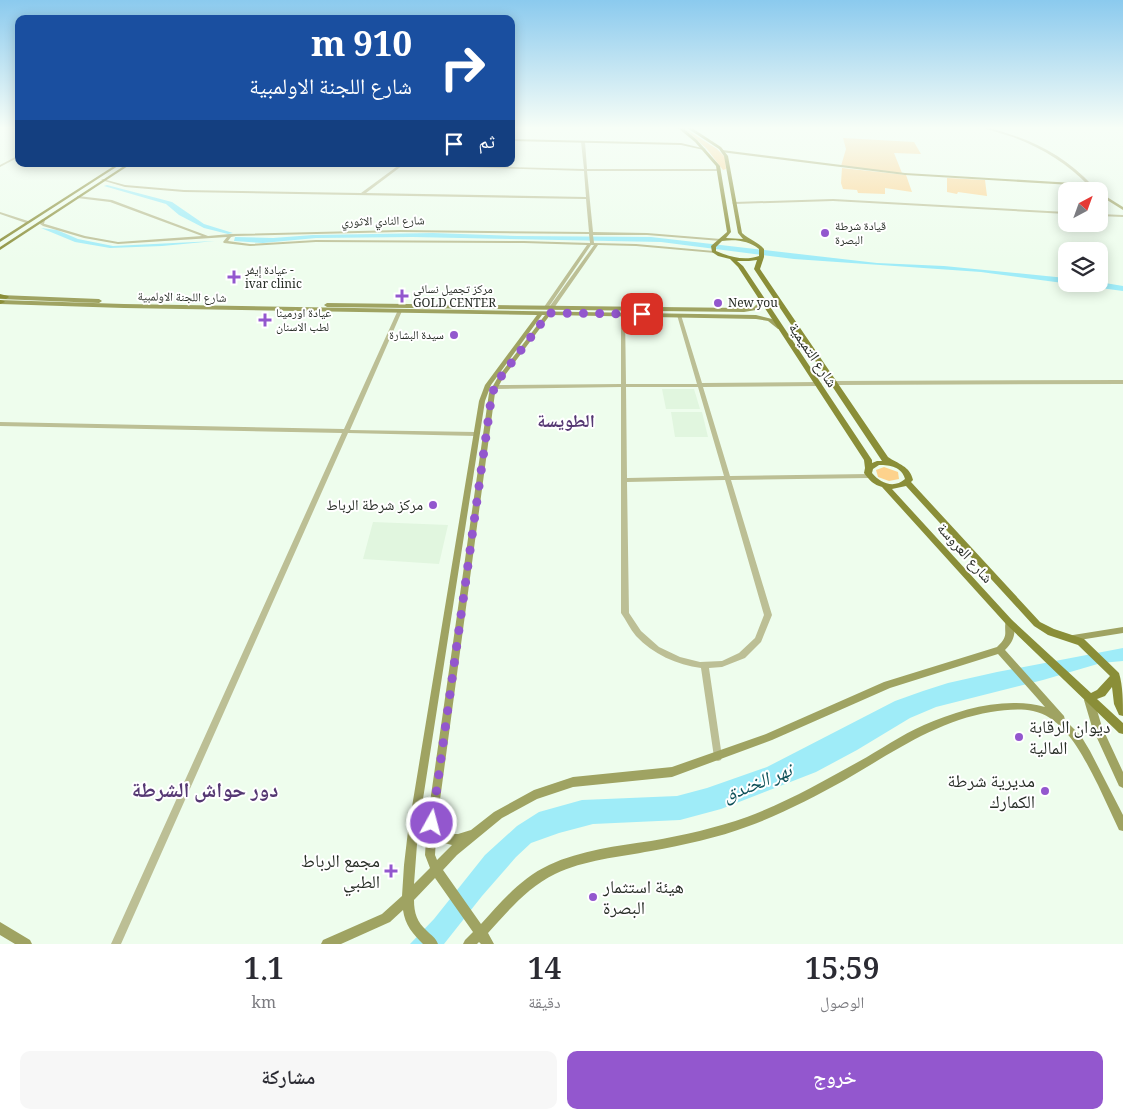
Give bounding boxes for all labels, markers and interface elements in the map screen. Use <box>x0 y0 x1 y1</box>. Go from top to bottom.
text: 910 m <box>311 19 412 78</box>
icon: right <box>430 35 495 100</box>
text: شارع اللجنة الاولمبية <box>249 70 412 108</box>
text: ثم <box>478 128 495 160</box>
icon: arrive <box>440 130 468 158</box>
north arrow <box>1058 182 1108 232</box>
map controls <box>1058 182 1108 292</box>
street label: شارع النادي الاثوري <box>341 211 425 234</box>
place label: قيادة شرطة البصرة <box>835 217 886 252</box>
marker: قيادة شرطة البصرة <box>819 227 831 239</box>
button: layers <box>1058 242 1108 292</box>
place label: عيادة إيفر - ivar clinic <box>244 261 302 296</box>
marker: عيادة إيفر - ivar clinic <box>227 270 241 284</box>
place label: مركز تجميل نسائي GOLD CENTER <box>413 280 496 315</box>
street label: شارع اللجنة الاولمبية <box>137 287 227 310</box>
marker: مركز تجميل نسائي GOLD CENTER <box>395 289 409 303</box>
pin <box>621 293 663 335</box>
place label: New you <box>728 294 778 315</box>
marker: New you <box>712 297 724 309</box>
icon: arrive <box>628 300 656 328</box>
place label: عيادة اورمينا لطب الاسنان <box>276 304 331 339</box>
marker: عيادة اورمينا لطب الاسنان <box>258 313 272 327</box>
street label: شارع التميمية <box>780 318 843 394</box>
place label: سيدة البشارة <box>389 326 444 347</box>
marker: سيدة البشارة <box>448 329 460 341</box>
district label: الطويسة <box>537 408 595 438</box>
place label: مركز شرطة الرباط <box>326 494 423 520</box>
marker: مركز شرطة الرباط <box>427 499 439 511</box>
street label: شارع العروسة <box>929 518 998 591</box>
place label: ديوان الرقابة المالية <box>1029 714 1110 765</box>
marker: ديوان الرقابة المالية <box>1013 731 1025 743</box>
water label: نهر الخندق <box>719 755 800 813</box>
place label: مديرية شرطة الكمارك <box>947 768 1035 819</box>
district label: دور حواش الشرطة <box>132 775 278 810</box>
marker: مديرية شرطة الكمارك <box>1039 785 1051 797</box>
position arrow <box>405 796 457 848</box>
place label: مجمع الرباط الطبي <box>301 848 380 899</box>
marker: مجمع الرباط الطبي <box>384 864 398 878</box>
place label: هيئة استثمار البصرة <box>602 874 684 925</box>
marker: هيئة استثمار البصرة <box>587 891 599 903</box>
text: 1.1 <box>244 947 284 998</box>
text: 14 <box>528 947 561 998</box>
text: 15:59 <box>805 947 879 998</box>
text: km <box>252 991 276 1018</box>
text: دقيقة <box>528 991 561 1018</box>
text: الوصول <box>820 991 864 1018</box>
button: مشاركة <box>20 1051 557 1109</box>
button: خروج <box>567 1051 1103 1109</box>

